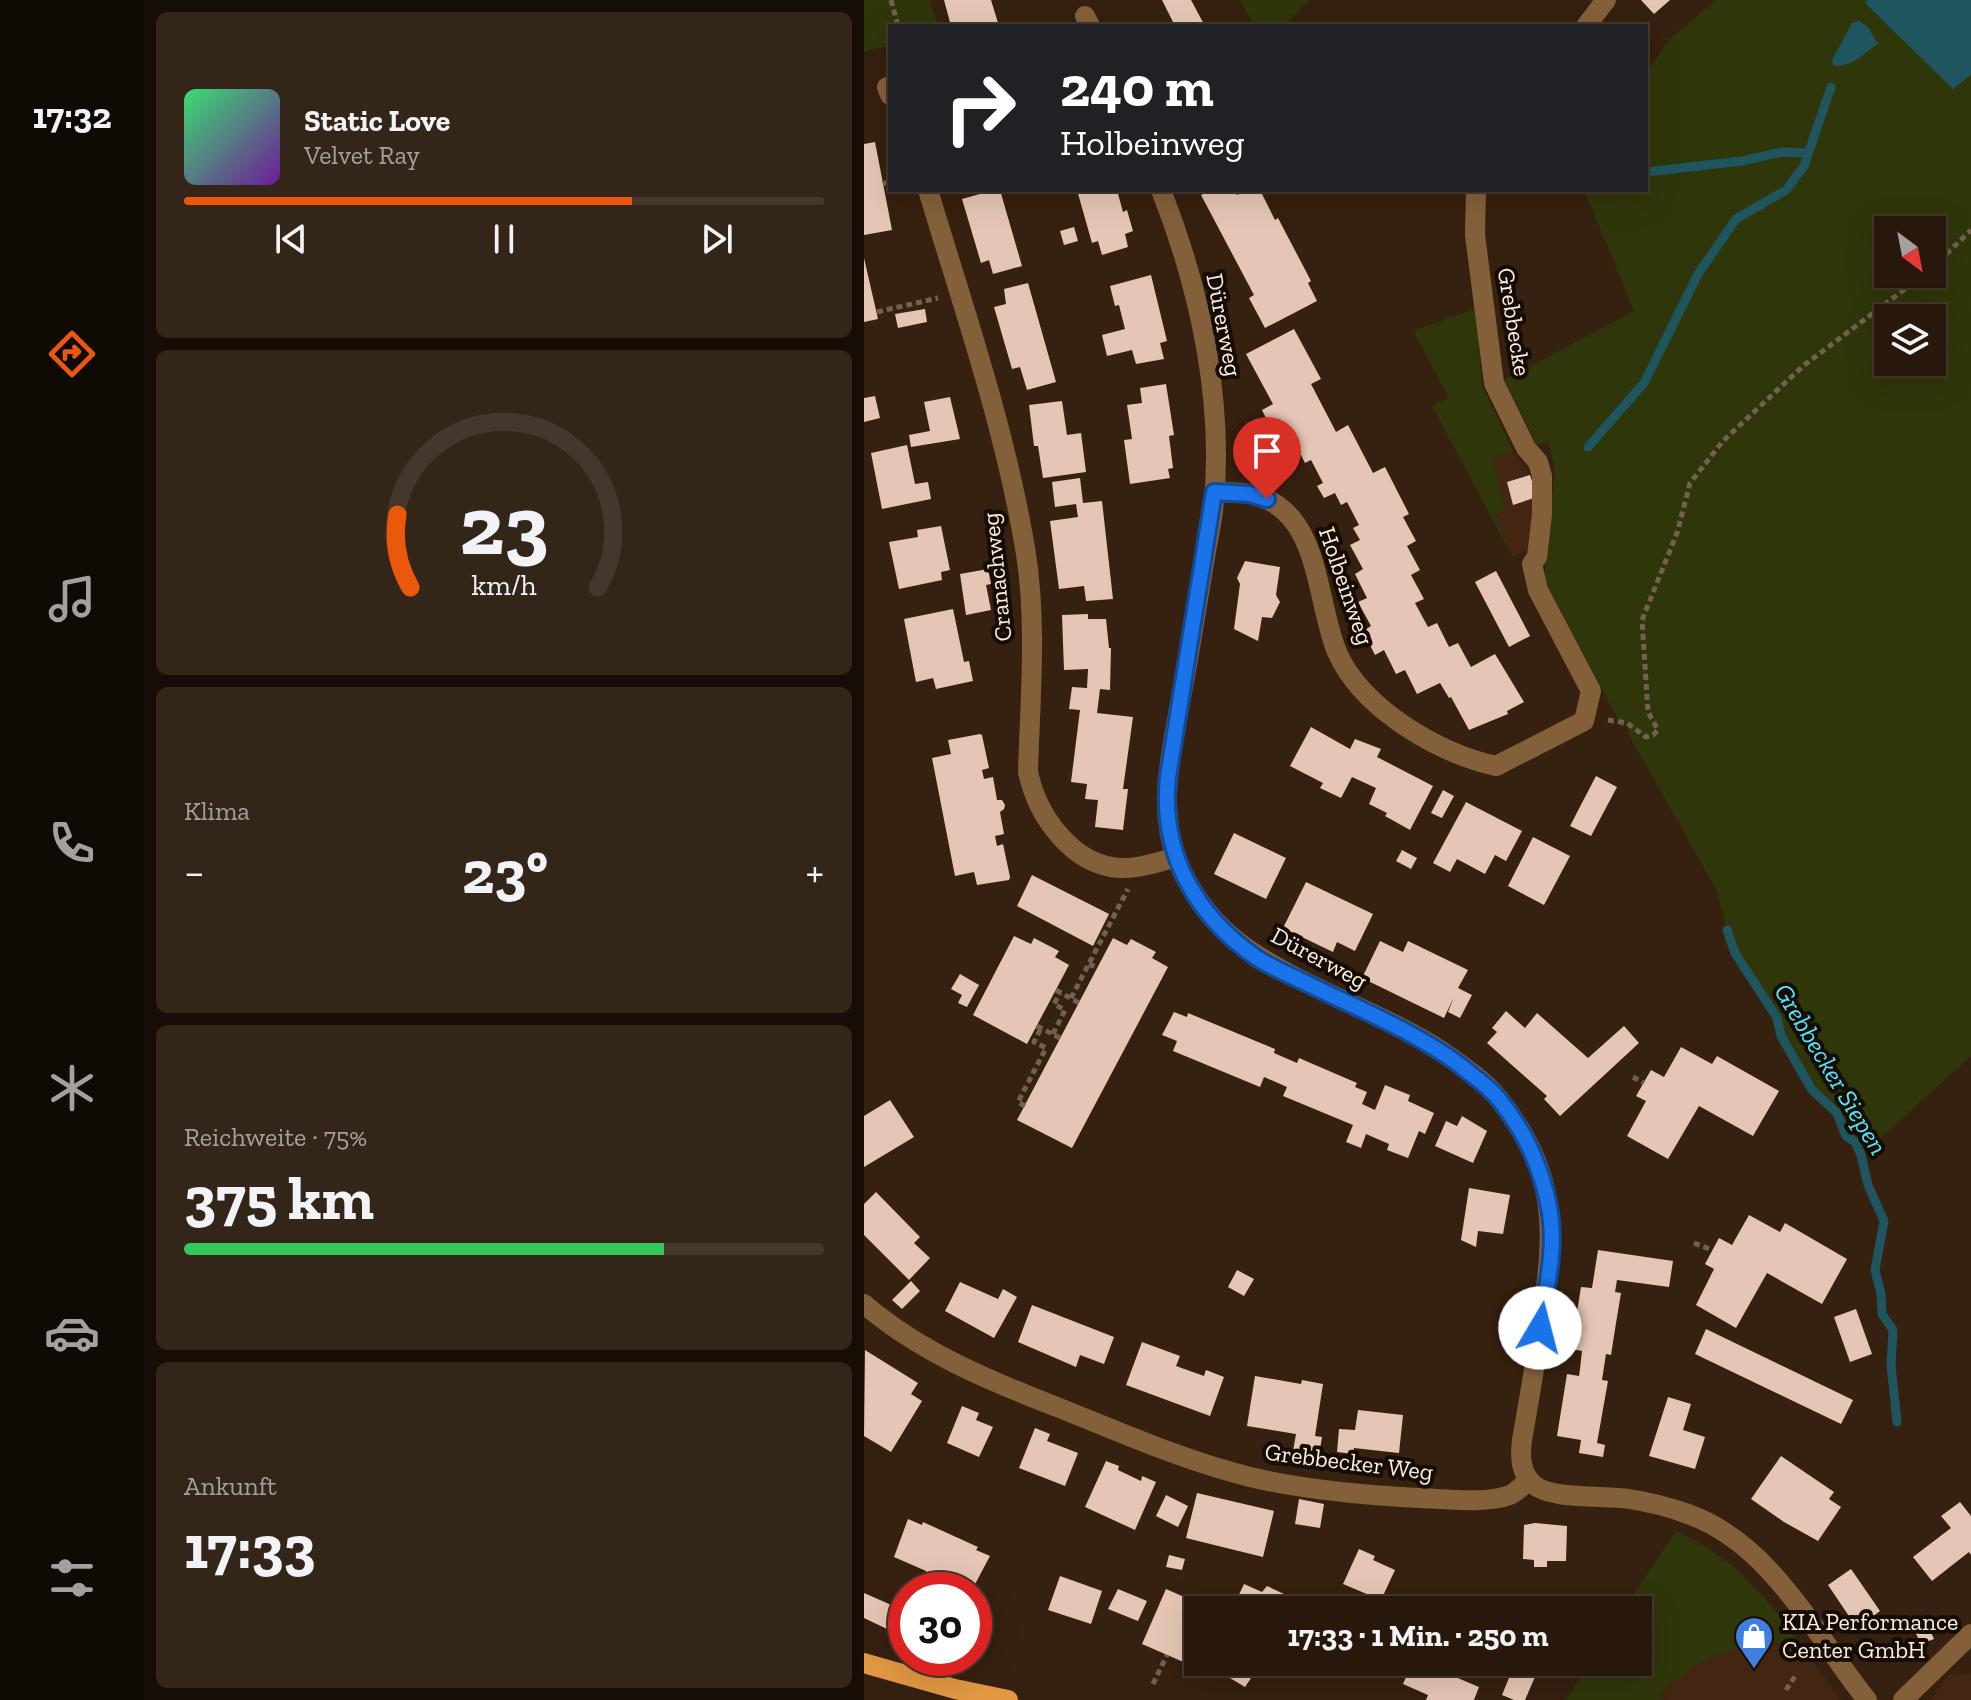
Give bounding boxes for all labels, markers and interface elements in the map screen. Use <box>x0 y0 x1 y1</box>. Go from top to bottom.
text: 240 m <box>1060 53 1214 120</box>
icon: right <box>928 56 1032 160</box>
text: 17:32 <box>32 94 112 137</box>
text: Static Love <box>304 103 450 139</box>
text: Holbeinweg <box>1060 121 1244 164</box>
text: Velvet Ray <box>304 139 420 171</box>
north arrow <box>1874 216 1946 288</box>
map controls <box>1874 216 1946 376</box>
icon: previous <box>269 217 313 261</box>
icon: pause <box>482 217 526 261</box>
icon: next <box>695 217 739 261</box>
street label: Grebbecke <box>1492 266 1537 378</box>
street label: Dürerweg <box>1200 271 1249 379</box>
button: layers <box>1874 304 1946 376</box>
icon: directions <box>44 326 100 382</box>
pin <box>1233 417 1301 499</box>
icon: arrive <box>1245 429 1289 473</box>
text: 23 <box>459 475 549 575</box>
street label: Cranachweg <box>975 511 1018 643</box>
street label: Holbeinweg <box>1313 523 1380 649</box>
text: km/h <box>471 569 537 603</box>
icon: music <box>44 571 100 627</box>
text: Klima <box>184 795 250 827</box>
icon: phone <box>44 815 100 871</box>
text: 23° <box>462 836 548 908</box>
text: − <box>184 845 205 898</box>
text: + <box>805 845 824 898</box>
street label: Dürerweg <box>1266 920 1372 995</box>
water label: Grebbecker Siepen <box>1767 978 1895 1160</box>
icon: climate <box>44 1060 100 1116</box>
text: Reichweite · 75% <box>184 1121 367 1153</box>
text: 375 km <box>184 1162 374 1234</box>
position arrow <box>1498 1286 1582 1370</box>
icon: car <box>44 1305 100 1361</box>
street label: Grebbecker Weg <box>1263 1437 1435 1486</box>
text: Ankunft <box>184 1470 277 1502</box>
text: 17:33 <box>184 1511 316 1583</box>
icon: filters <box>44 1550 100 1606</box>
speed limit sign: 30 <box>888 1572 992 1676</box>
place label: KIA Performance Center GmbH <box>1782 1607 1958 1664</box>
shop icon: KIA Performance Center GmbH <box>1733 1615 1775 1670</box>
text: 17:33 · 1 Min. · 250 m <box>1287 1618 1549 1654</box>

